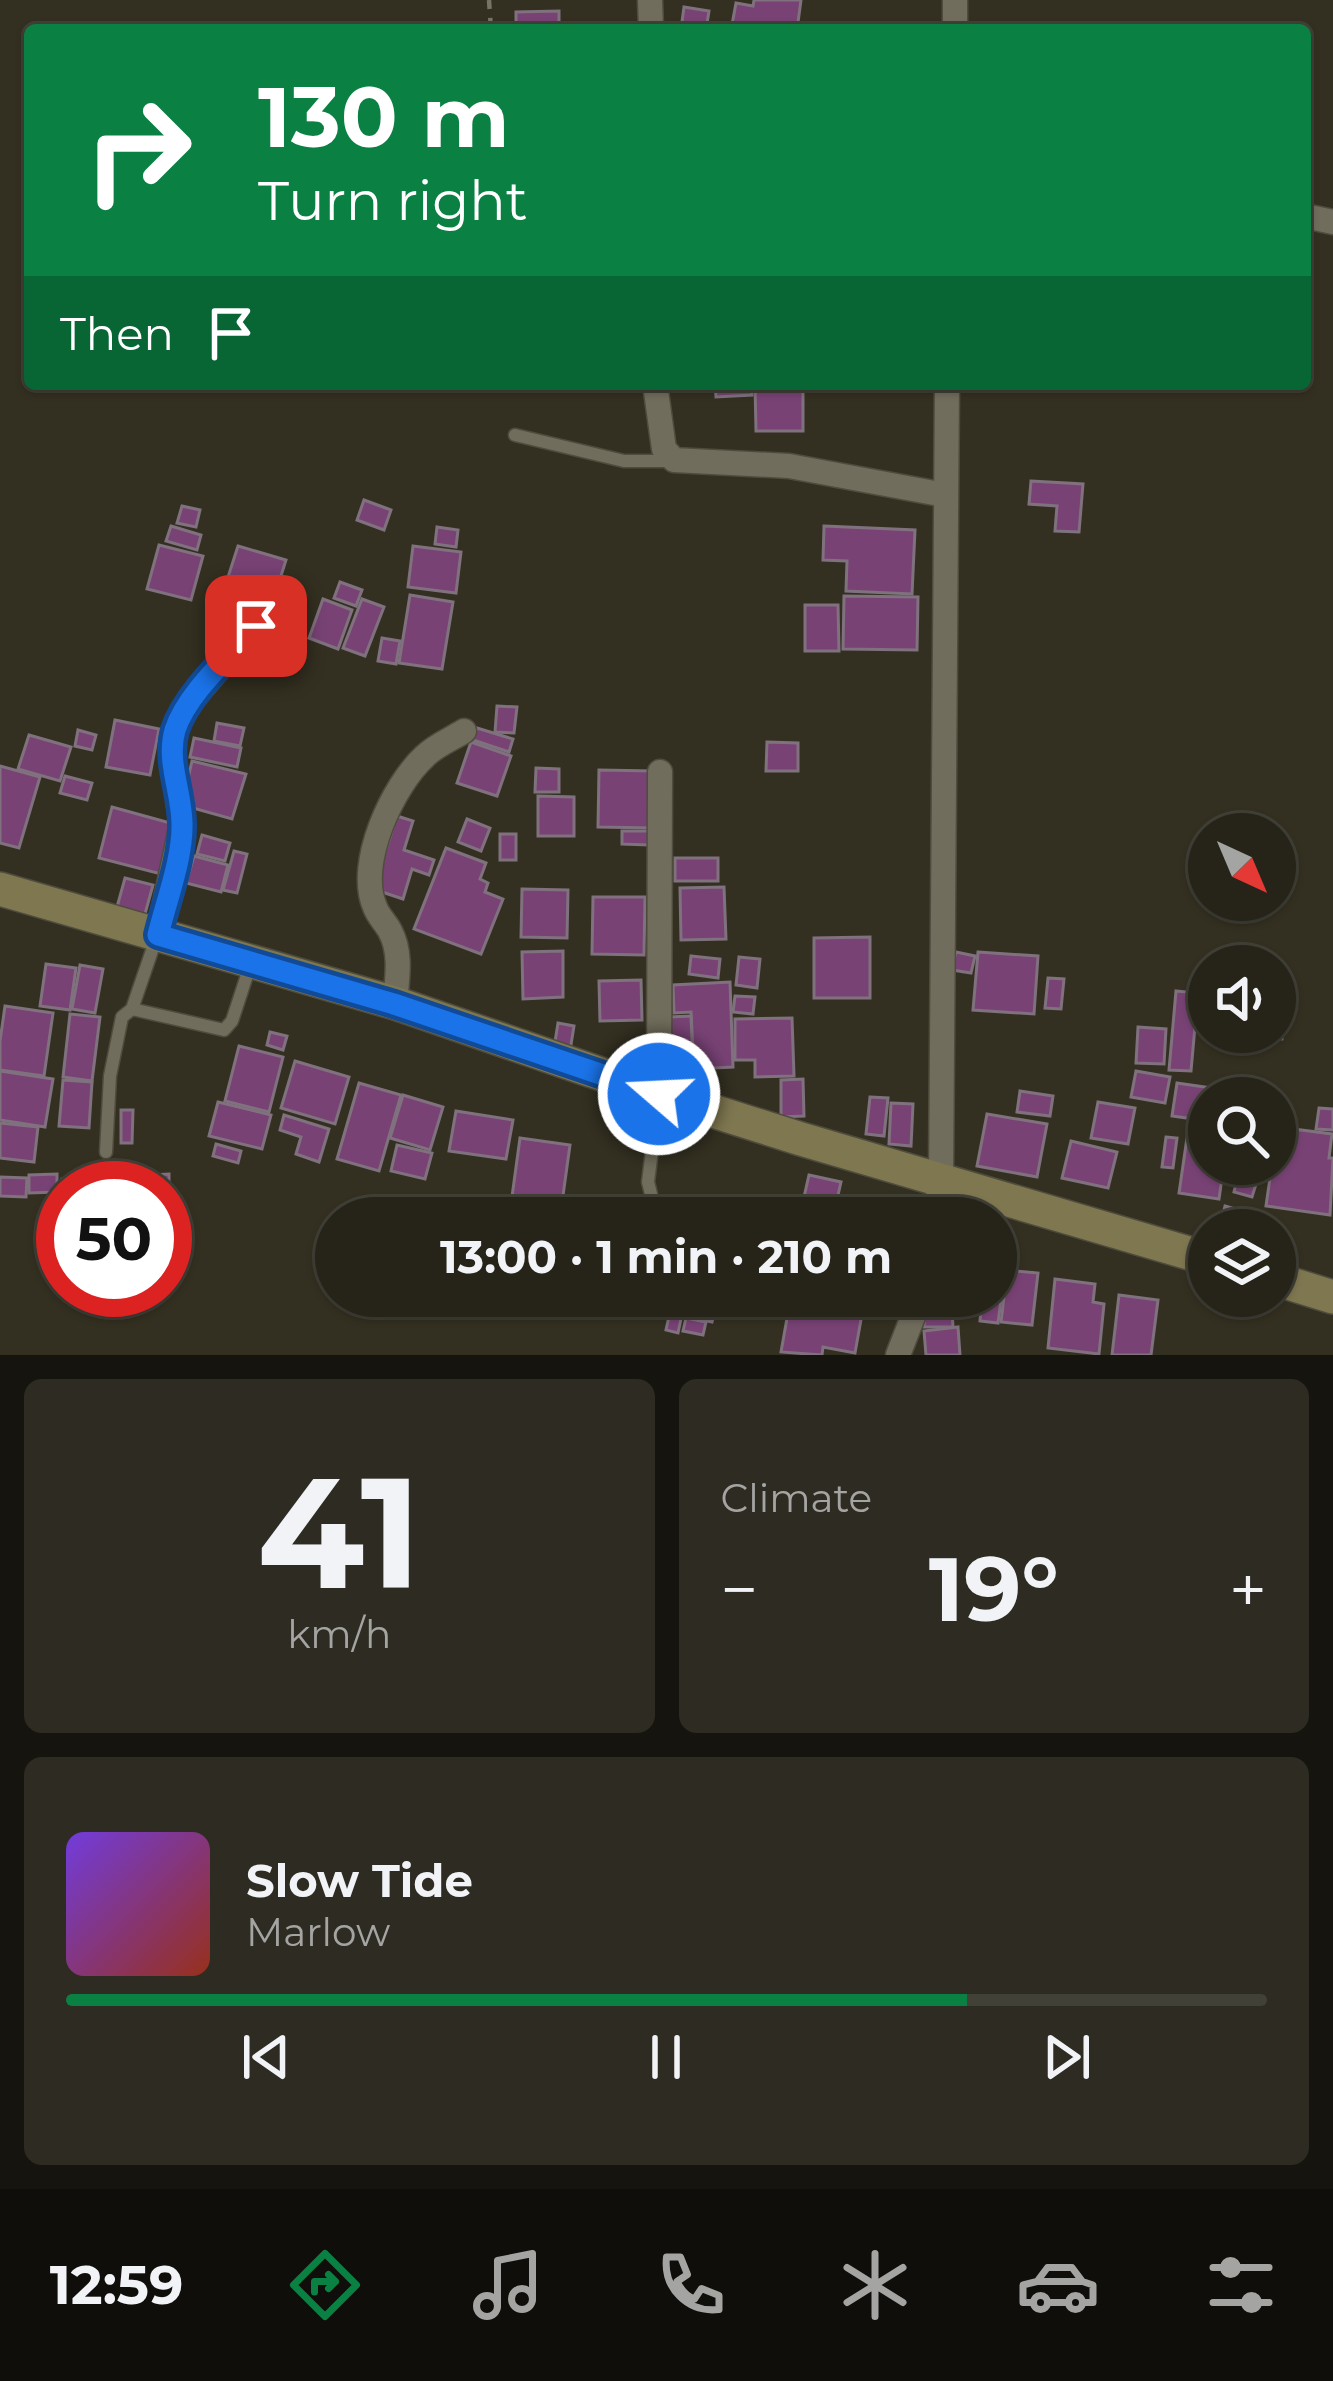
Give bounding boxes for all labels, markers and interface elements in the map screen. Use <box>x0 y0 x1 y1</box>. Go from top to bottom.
text: 130 m <box>258 66 510 168</box>
icon: right <box>60 72 216 228</box>
text: Turn right <box>258 168 528 234</box>
icon: arrive <box>198 300 264 366</box>
text: Then <box>60 306 174 361</box>
pin <box>205 575 307 677</box>
icon: arrive <box>223 593 289 659</box>
north arrow <box>1188 813 1296 921</box>
map controls <box>1188 813 1296 1317</box>
button: sound <box>1188 945 1296 1053</box>
position arrow <box>596 1031 722 1157</box>
button: search <box>1188 1077 1296 1185</box>
speed limit sign: 50 <box>36 1161 192 1317</box>
button: layers <box>1188 1209 1296 1317</box>
text: 13:00 · 1 min · 210 m <box>440 1229 892 1284</box>
text: 41 <box>257 1437 422 1627</box>
text: Climate <box>721 1474 872 1522</box>
text: 19° <box>929 1534 1059 1644</box>
text: − <box>721 1549 758 1630</box>
text: + <box>1229 1549 1267 1630</box>
text: km/h <box>287 1610 391 1658</box>
text: Slow Tide <box>246 1853 473 1908</box>
text: Marlow <box>246 1908 390 1956</box>
icon: previous <box>233 2024 299 2090</box>
icon: pause <box>633 2024 699 2090</box>
icon: next <box>1034 2024 1100 2090</box>
icon: directions <box>283 2243 367 2327</box>
icon: music <box>466 2243 550 2327</box>
icon: phone <box>649 2243 733 2327</box>
icon: climate <box>833 2243 917 2327</box>
icon: car <box>1016 2243 1100 2327</box>
icon: filters <box>1199 2243 1283 2327</box>
text: 12:59 <box>50 2252 183 2318</box>

